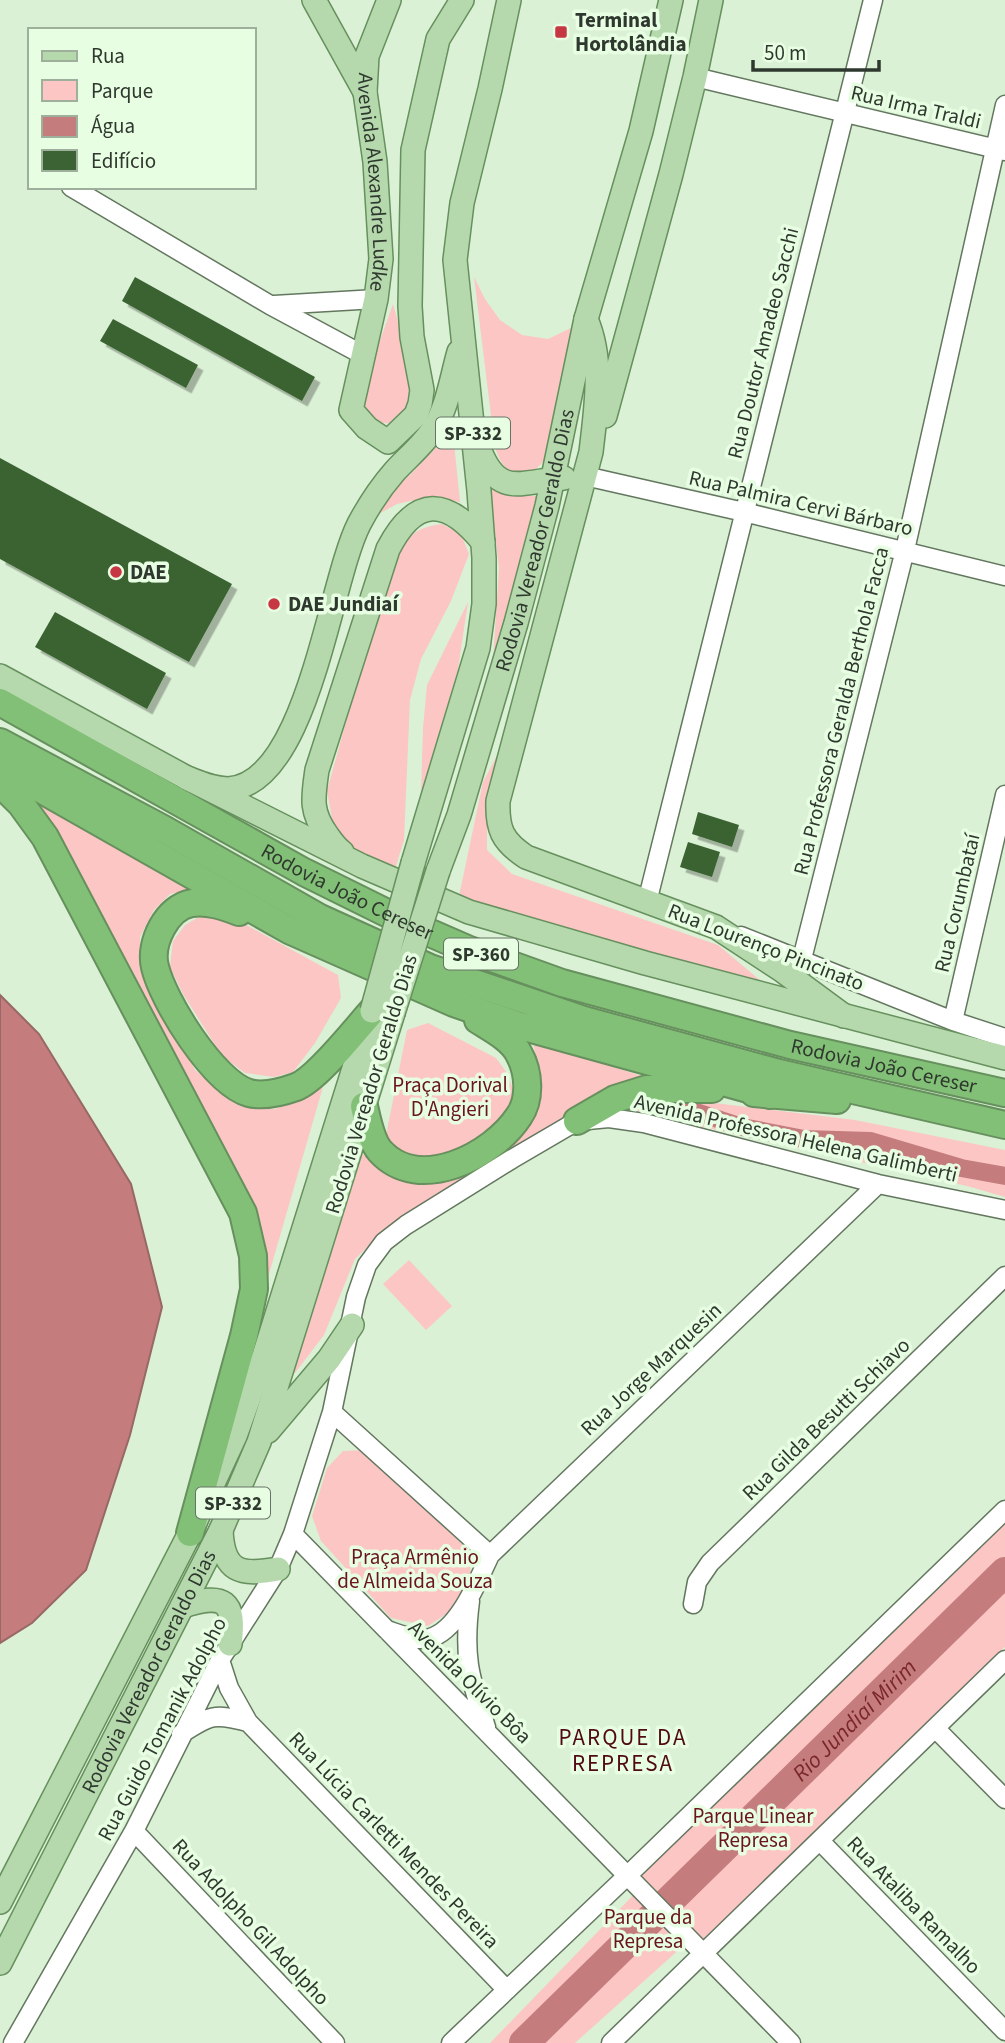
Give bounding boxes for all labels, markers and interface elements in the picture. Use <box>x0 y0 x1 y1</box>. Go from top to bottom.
place label: Terminal Hortolândia <box>575 5 686 59</box>
marker: Terminal Hortolândia <box>553 24 569 40</box>
legend <box>28 28 256 189</box>
scale bar <box>753 28 879 72</box>
text: 50 m <box>764 38 806 68</box>
text: Rua <box>91 41 125 71</box>
street label: Avenida Alexandre Ludke <box>350 72 396 293</box>
text: Parque <box>91 76 153 106</box>
street label: Rua Irma Traldi <box>848 77 984 137</box>
text: Água <box>91 111 135 141</box>
text: Edifício <box>91 146 156 176</box>
street label: Rua Doutor Amadeo Sacchi <box>720 224 806 462</box>
street label: Rodovia Vereador Geraldo Dias <box>487 406 582 675</box>
road number: SP-332 <box>436 418 510 448</box>
street label: Rua Palmira Cervi Bárbaro <box>686 463 916 543</box>
street label: Rua Professora Geralda Berthola Facca <box>786 544 896 878</box>
place label: DAE <box>130 557 167 587</box>
marker: DAE <box>108 564 124 580</box>
place label: DAE Jundiaí <box>288 589 399 619</box>
marker: DAE Jundiaí <box>266 596 282 612</box>
street label: Rua Corumbataí <box>926 830 988 975</box>
street label: Rodovia João Cereser <box>256 836 439 948</box>
street label: Rua Lourenço Pincinato <box>664 896 868 998</box>
road number: SP-360 <box>444 938 518 970</box>
street label: Rodovia Vereador Geraldo Dias <box>317 950 425 1217</box>
street label: Rodovia João Cereser <box>788 1031 980 1101</box>
park label: Praça Dorival D'Angieri <box>392 1070 508 1124</box>
street label: Avenida Professora Helena Galimberti <box>631 1086 961 1190</box>
street label: Rua Jorge Marquesin <box>574 1295 728 1443</box>
street label: Rua Gilda Besutti Schiavo <box>735 1331 917 1507</box>
road number: SP-332 <box>196 1488 270 1518</box>
park label: Praça Armênio de Almeida Souza <box>337 1542 493 1596</box>
street label: Rodovia Vereador Geraldo Dias <box>74 1544 223 1799</box>
street label: Rua Guido Tomanik Adolpho <box>90 1612 234 1846</box>
street label: Avenida Olívio Bôa <box>402 1614 538 1750</box>
water label: Rio Jundiaí Mirim <box>785 1651 924 1789</box>
district label: PARQUE DA REPRESA <box>559 1721 687 1780</box>
street label: Rua Lúcia Carletti Mendes Pereira <box>282 1725 506 1955</box>
park label: Parque Linear Represa <box>692 1801 814 1855</box>
street label: Rua Ataliba Ramalho <box>840 1829 988 1981</box>
street label: Rua Adolpho Gil Adolpho <box>166 1832 336 2012</box>
park label: Parque da Represa <box>604 1902 692 1956</box>

